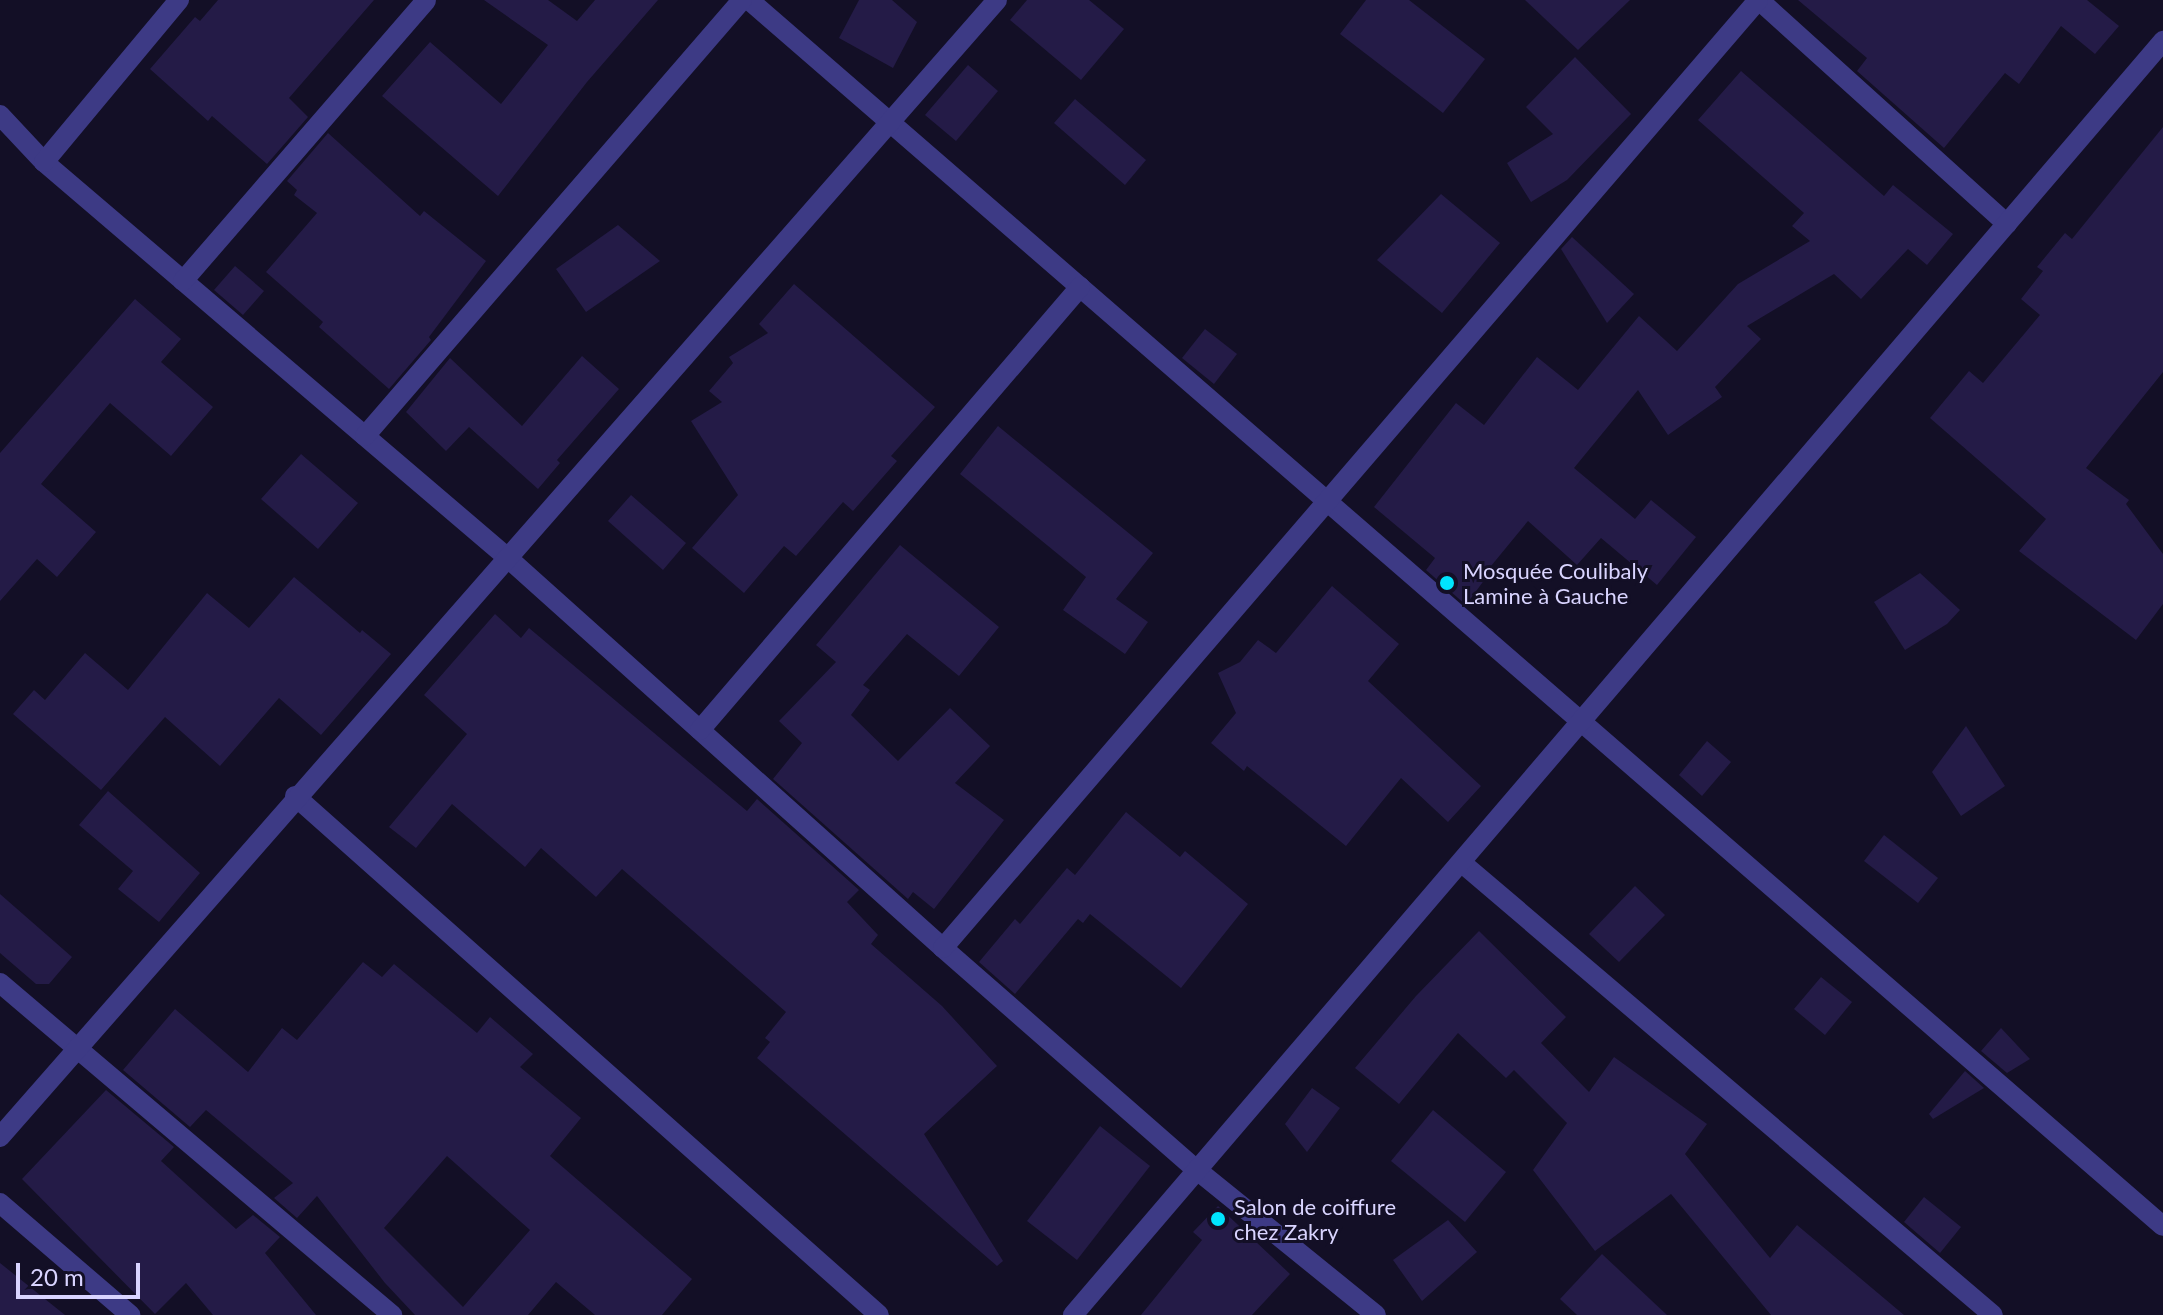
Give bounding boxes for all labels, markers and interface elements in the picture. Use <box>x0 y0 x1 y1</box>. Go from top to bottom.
place label: Mosquée Coulibaly Lamine à Gauche <box>1463 557 1648 608</box>
marker: Mosquée Coulibaly Lamine à Gauche <box>1438 574 1456 592</box>
place label: Salon de coiffure chez Zakry <box>1234 1193 1396 1244</box>
marker: Salon de coiffure chez Zakry <box>1209 1210 1227 1228</box>
scale bar <box>20 1247 144 1297</box>
text: 20 m <box>30 1262 84 1291</box>

